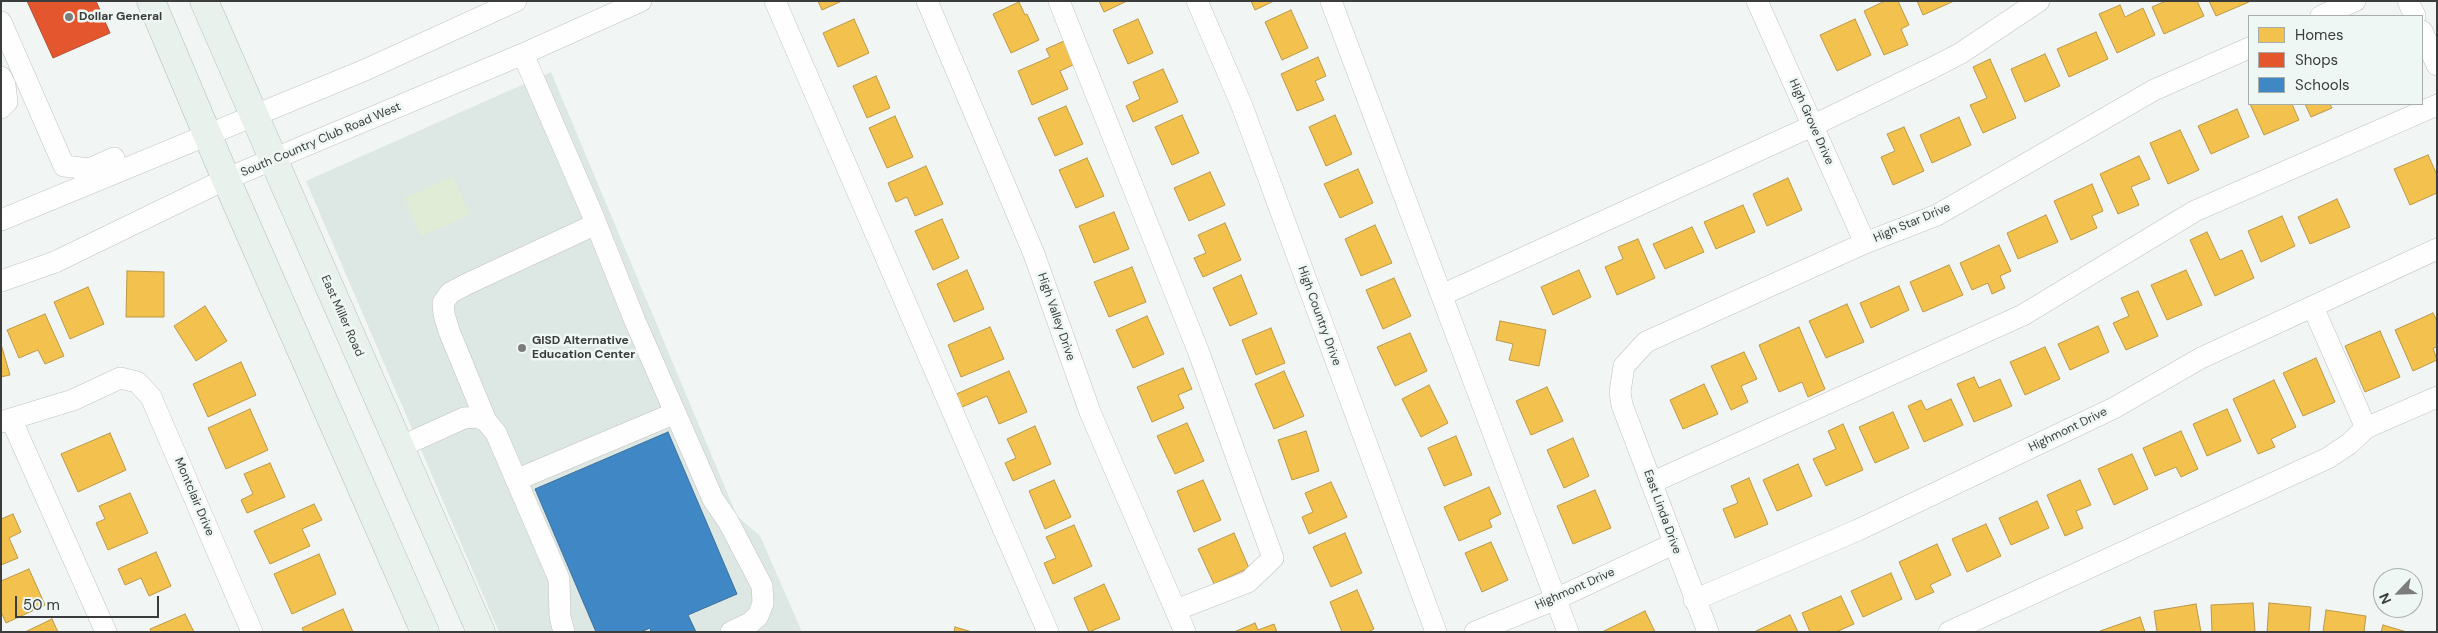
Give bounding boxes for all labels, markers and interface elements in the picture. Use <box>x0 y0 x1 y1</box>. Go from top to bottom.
place label: Dollar General <box>79 10 162 24</box>
marker: Dollar General <box>63 11 75 23</box>
legend <box>2248 15 2423 105</box>
text: Homes <box>2295 25 2344 45</box>
text: Shops <box>2295 50 2338 70</box>
text: Schools <box>2295 75 2350 95</box>
street label: High Grove Drive <box>1786 77 1836 167</box>
street label: South Country Club Road West <box>239 100 403 180</box>
street label: High Star Drive <box>1871 200 1953 246</box>
street label: High Country Drive <box>1294 264 1344 368</box>
street label: High Valley Drive <box>1034 271 1078 363</box>
street label: East Miller Road <box>318 273 366 359</box>
place label: GISD Alternative Education Center <box>532 334 635 362</box>
marker: GISD Alternative Education Center <box>516 342 528 354</box>
street label: Highmont Drive <box>2026 405 2110 455</box>
street label: Montclair Drive <box>171 456 217 538</box>
street label: East Linda Drive <box>1640 468 1684 556</box>
street label: Highmont Drive <box>1533 565 1617 613</box>
north arrow <box>2373 568 2423 618</box>
scale bar <box>18 586 161 618</box>
text: N <box>2375 590 2396 607</box>
text: 50 m <box>23 595 60 615</box>

